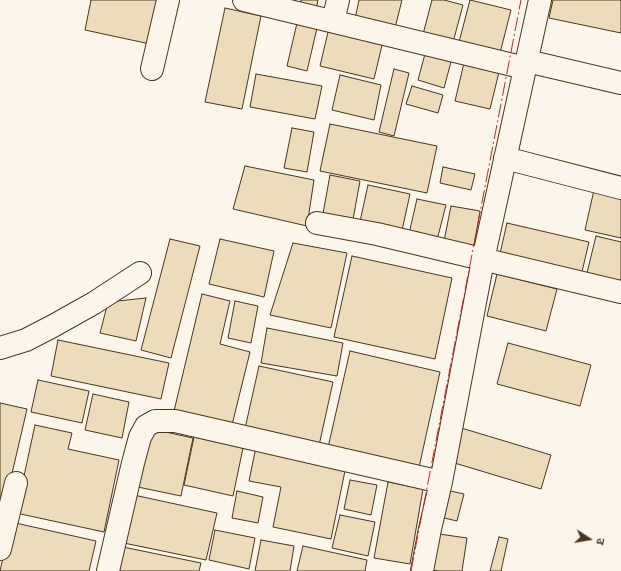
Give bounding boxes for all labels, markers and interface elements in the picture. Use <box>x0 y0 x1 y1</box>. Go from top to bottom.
north arrow <box>569 519 609 559</box>
text: उ <box>593 537 608 546</box>

